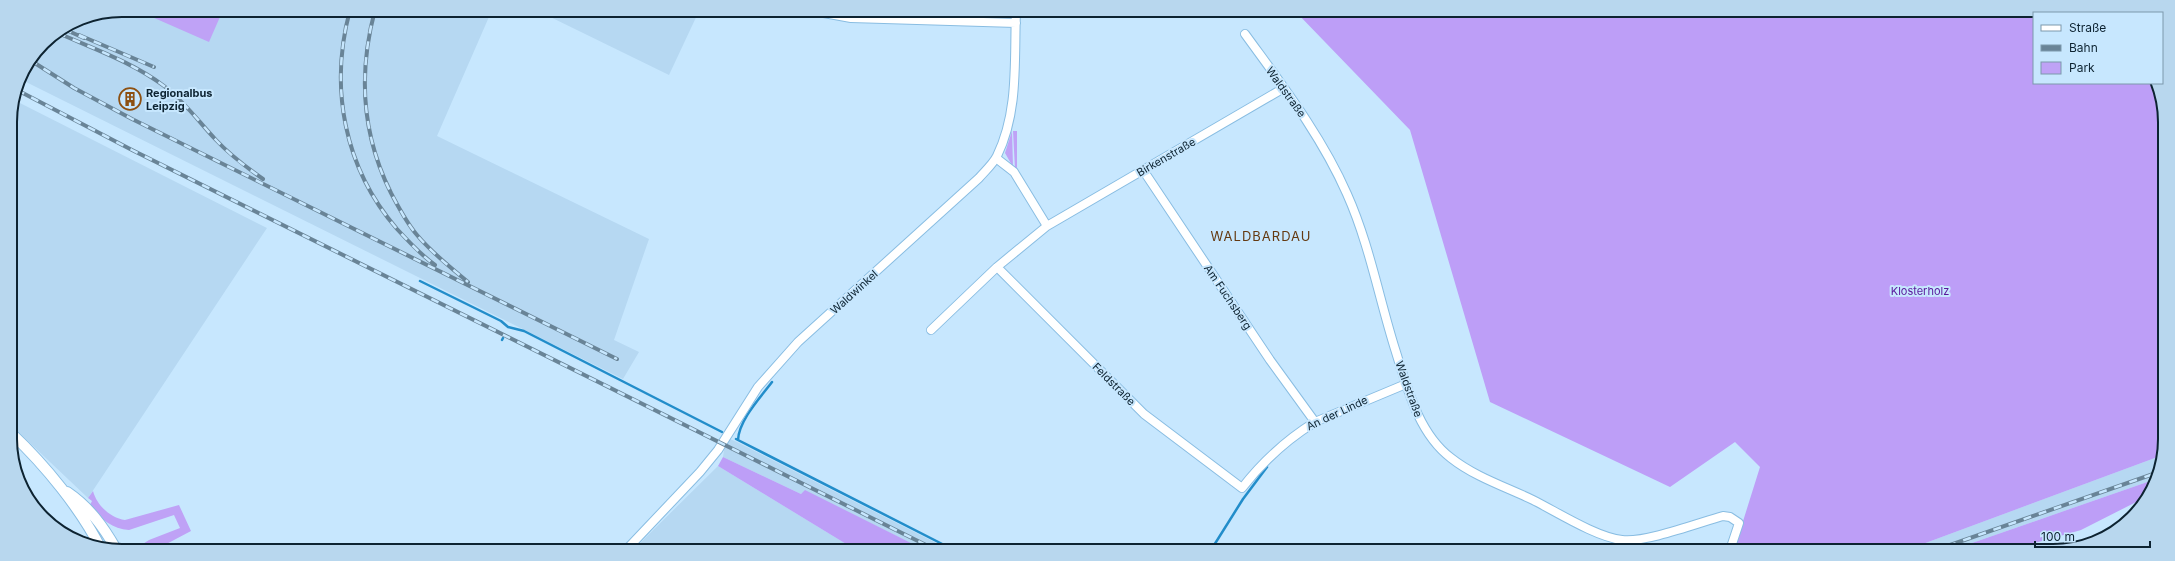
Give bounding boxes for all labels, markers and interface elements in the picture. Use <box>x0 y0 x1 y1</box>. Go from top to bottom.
legend <box>2033 12 2163 84</box>
text: Straße <box>2069 20 2106 35</box>
text: Bahn <box>2069 40 2098 55</box>
text: Park <box>2069 60 2095 75</box>
street label: Waldstraße <box>1263 64 1309 120</box>
building icon: Regionalbus Leipzig <box>117 86 143 112</box>
place label: Regionalbus Leipzig <box>146 86 212 113</box>
street label: Birkenstraße <box>1134 134 1198 180</box>
district label: WALDBARDAU <box>1211 228 1311 244</box>
street label: Am Fuchsberg <box>1201 262 1255 332</box>
street label: Waldwinkel <box>827 267 881 317</box>
park label: Klosterholz <box>1891 284 1949 298</box>
street label: Waldstraße <box>1392 359 1426 419</box>
street label: Feldstraße <box>1090 360 1138 408</box>
street label: An der Linde <box>1304 393 1370 433</box>
scale bar <box>2035 523 2150 549</box>
text: 100 m <box>2041 529 2075 544</box>

